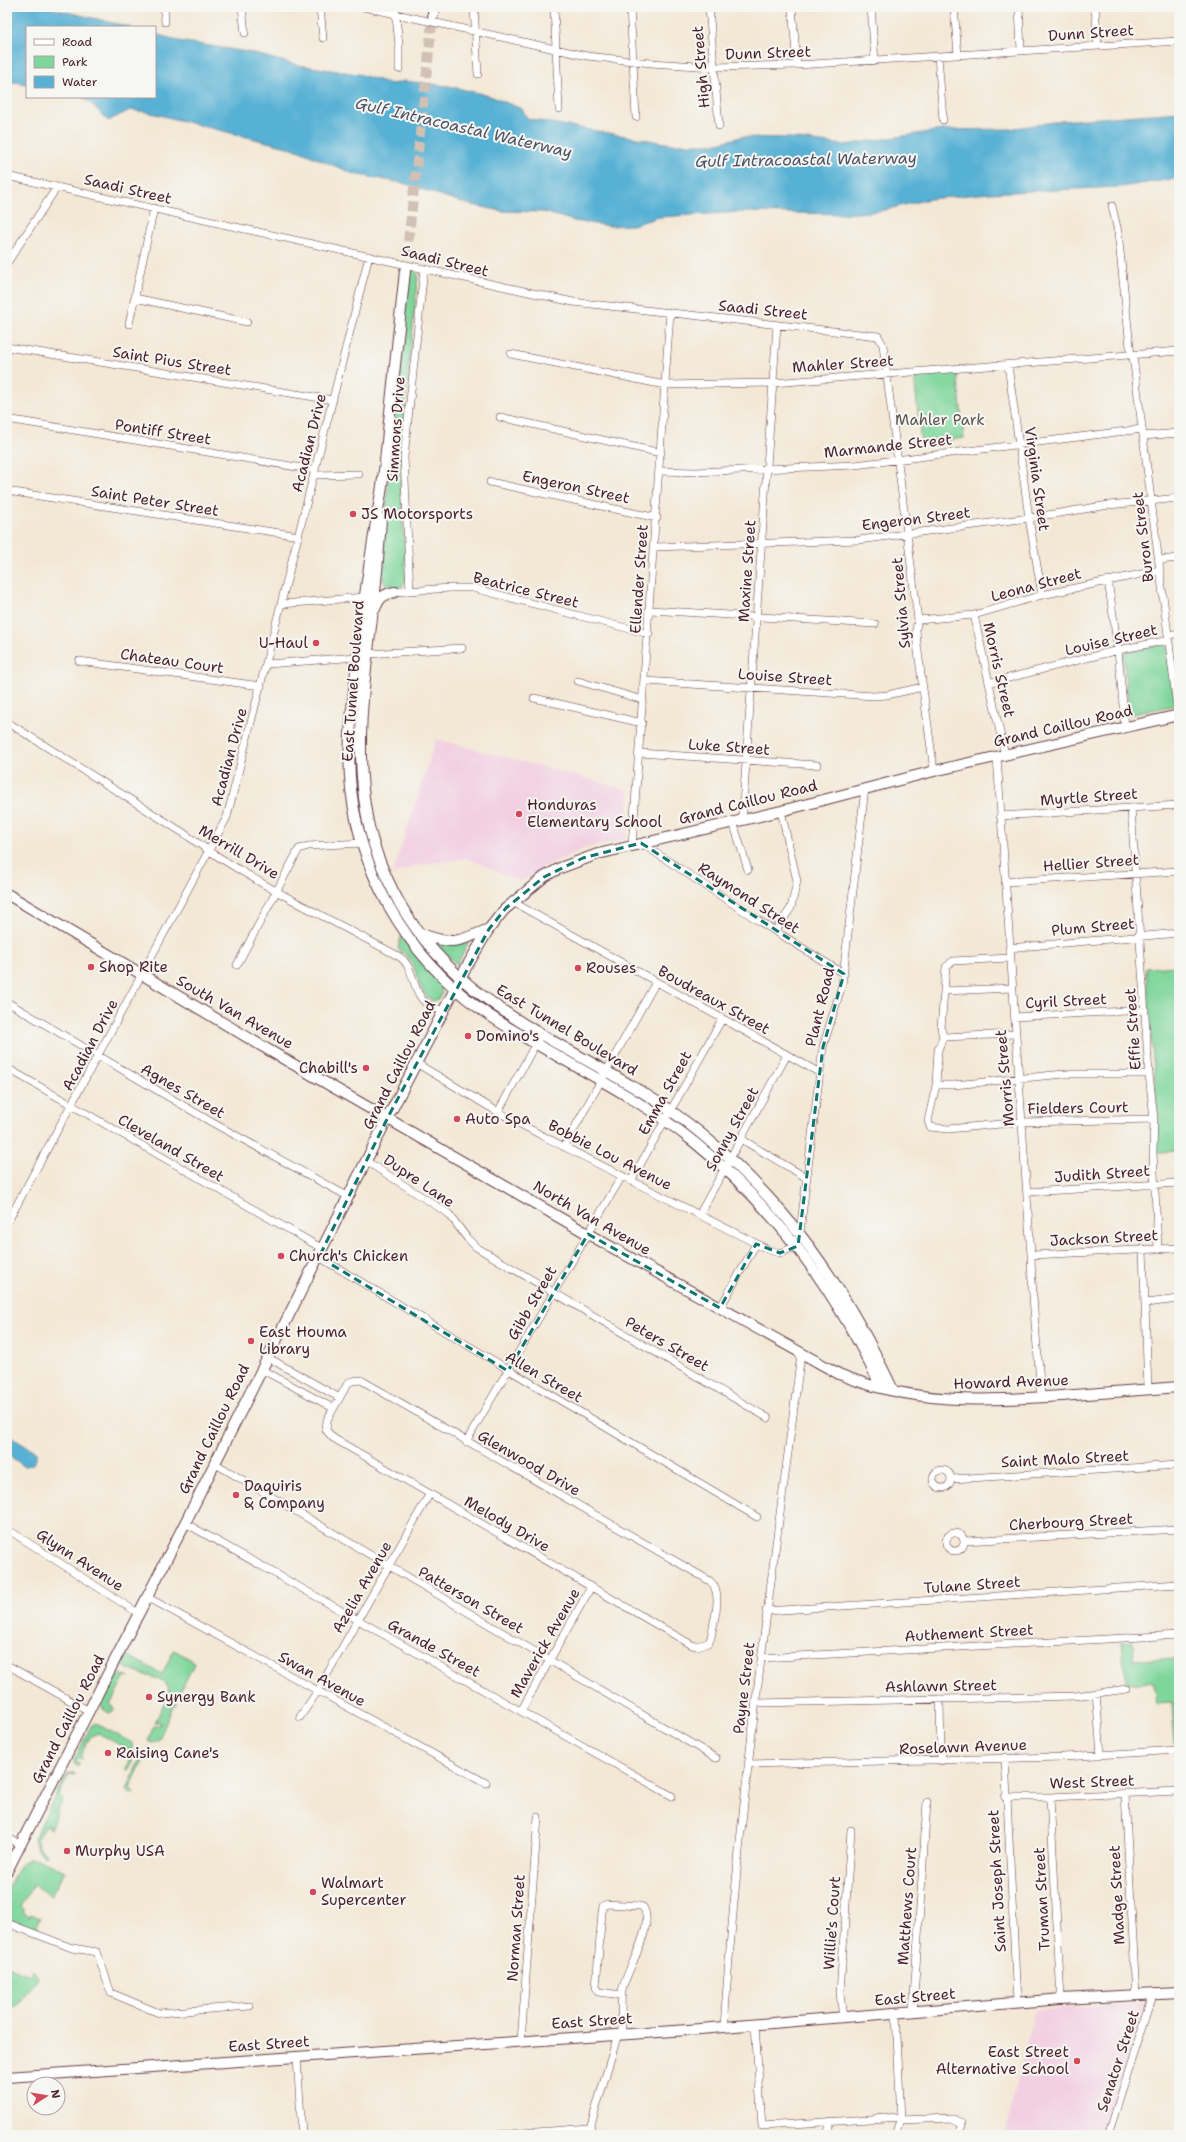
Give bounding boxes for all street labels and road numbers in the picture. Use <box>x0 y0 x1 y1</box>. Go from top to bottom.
street label: Dunn Street <box>1047 20 1135 46</box>
street label: High Street <box>687 25 715 109</box>
street label: Dunn Street <box>725 42 811 64</box>
street label: Saadi Street <box>82 169 174 209</box>
street label: Saadi Street <box>399 240 491 282</box>
street label: Saadi Street <box>717 295 809 325</box>
street label: Saint Pius Street <box>111 342 233 380</box>
street label: Mahler Street <box>792 350 894 378</box>
street label: Simmons Drive <box>382 376 410 482</box>
street label: Acadian Drive <box>287 391 331 495</box>
street label: Pontiff Street <box>114 415 212 449</box>
street label: Virginia Street <box>1020 426 1054 532</box>
street label: Marmande Street <box>823 429 953 463</box>
street label: Engeron Street <box>521 466 631 508</box>
street label: Saint Peter Street <box>90 481 220 521</box>
street label: Buron Street <box>1128 491 1158 583</box>
street label: Engeron Street <box>861 502 971 536</box>
street label: Maxine Street <box>733 519 761 623</box>
street label: Ellender Street <box>625 524 653 634</box>
street label: Sylvia Street <box>887 557 915 649</box>
street label: Leona Street <box>988 563 1084 607</box>
street label: Beatrice Street <box>471 567 581 613</box>
street label: East Tunnel Boulevard <box>337 599 369 762</box>
street label: Morris Street <box>978 620 1020 720</box>
street label: Louise Street <box>1063 620 1159 660</box>
street label: Chateau Court <box>119 644 225 678</box>
street label: Louise Street <box>737 664 833 690</box>
street label: Grand Caillou Road <box>991 700 1135 752</box>
street label: Acadian Drive <box>206 705 252 809</box>
street label: Luke Street <box>687 734 771 760</box>
street label: Grand Caillou Road <box>677 775 820 829</box>
street label: Myrtle Street <box>1040 784 1138 810</box>
street label: Merrill Drive <box>195 820 283 884</box>
street label: Hellier Street <box>1042 850 1140 876</box>
street label: Raymond Street <box>694 858 804 938</box>
street label: Plum Street <box>1050 913 1136 941</box>
street label: Boudreaux Street <box>654 961 774 1039</box>
street label: Plant Road <box>801 965 840 1049</box>
street label: South Van Avenue <box>173 970 297 1054</box>
street label: East Tunnel Boulevard <box>493 980 642 1080</box>
street label: Effie Street <box>1120 987 1146 1071</box>
street label: Cyril Street <box>1025 989 1107 1013</box>
street label: Acadian Drive <box>57 996 123 1094</box>
street label: Grand Caillou Road <box>358 997 440 1133</box>
street label: Morris Street <box>991 1029 1019 1127</box>
street label: Emma Street <box>634 1047 696 1139</box>
street label: Agnes Street <box>137 1059 229 1123</box>
street label: Sonny Street <box>701 1083 763 1175</box>
street label: Fielders Court <box>1027 1097 1129 1119</box>
street label: Cleveland Street <box>114 1109 228 1187</box>
street label: Bobbie Lou Avenue <box>545 1115 675 1195</box>
street label: Dupre Lane <box>380 1150 458 1212</box>
street label: Judith Street <box>1053 1161 1151 1187</box>
street label: North Van Avenue <box>529 1176 655 1260</box>
street label: Jackson Street <box>1049 1225 1159 1251</box>
street label: Gibb Street <box>503 1262 561 1344</box>
street label: Peters Street <box>621 1312 713 1376</box>
street label: Allen Street <box>502 1347 586 1407</box>
street label: Grand Caillou Road <box>174 1360 254 1497</box>
street label: Howard Avenue <box>953 1370 1069 1394</box>
street label: Glenwood Drive <box>474 1425 584 1501</box>
street label: Saint Malo Street <box>1000 1446 1130 1472</box>
street label: Melody Drive <box>460 1491 554 1557</box>
street label: Cherbourg Street <box>1008 1509 1134 1535</box>
street label: Glynn Avenue <box>32 1524 128 1596</box>
street label: Azelia Avenue <box>328 1537 396 1637</box>
street label: Patterson Street <box>415 1562 527 1638</box>
street label: Tulane Street <box>923 1572 1021 1598</box>
street label: Maverick Avenue <box>505 1584 585 1702</box>
street label: Grande Street <box>384 1614 484 1682</box>
street label: Authement Street <box>904 1620 1034 1646</box>
street label: Payne Street <box>728 1641 760 1735</box>
street label: Swan Avenue <box>275 1647 369 1711</box>
street label: Grand Caillou Road <box>27 1651 109 1787</box>
street label: Ashlawn Street <box>885 1675 997 1697</box>
street label: Roselawn Avenue <box>899 1735 1027 1759</box>
street label: West Street <box>1049 1771 1135 1793</box>
street label: Saint Joseph Street <box>983 1809 1011 1953</box>
street label: Madge Street <box>1104 1845 1130 1945</box>
street label: Matthews Court <box>893 1846 921 1966</box>
street label: Truman Street <box>1029 1847 1055 1951</box>
street label: Norman Street <box>502 1874 530 1982</box>
street label: Willie's Court <box>819 1875 845 1971</box>
street label: East Street <box>874 1983 956 2011</box>
street label: Senator Street <box>1092 2007 1144 2115</box>
street label: East Street <box>551 2008 633 2034</box>
street label: East Street <box>228 2031 310 2057</box>

